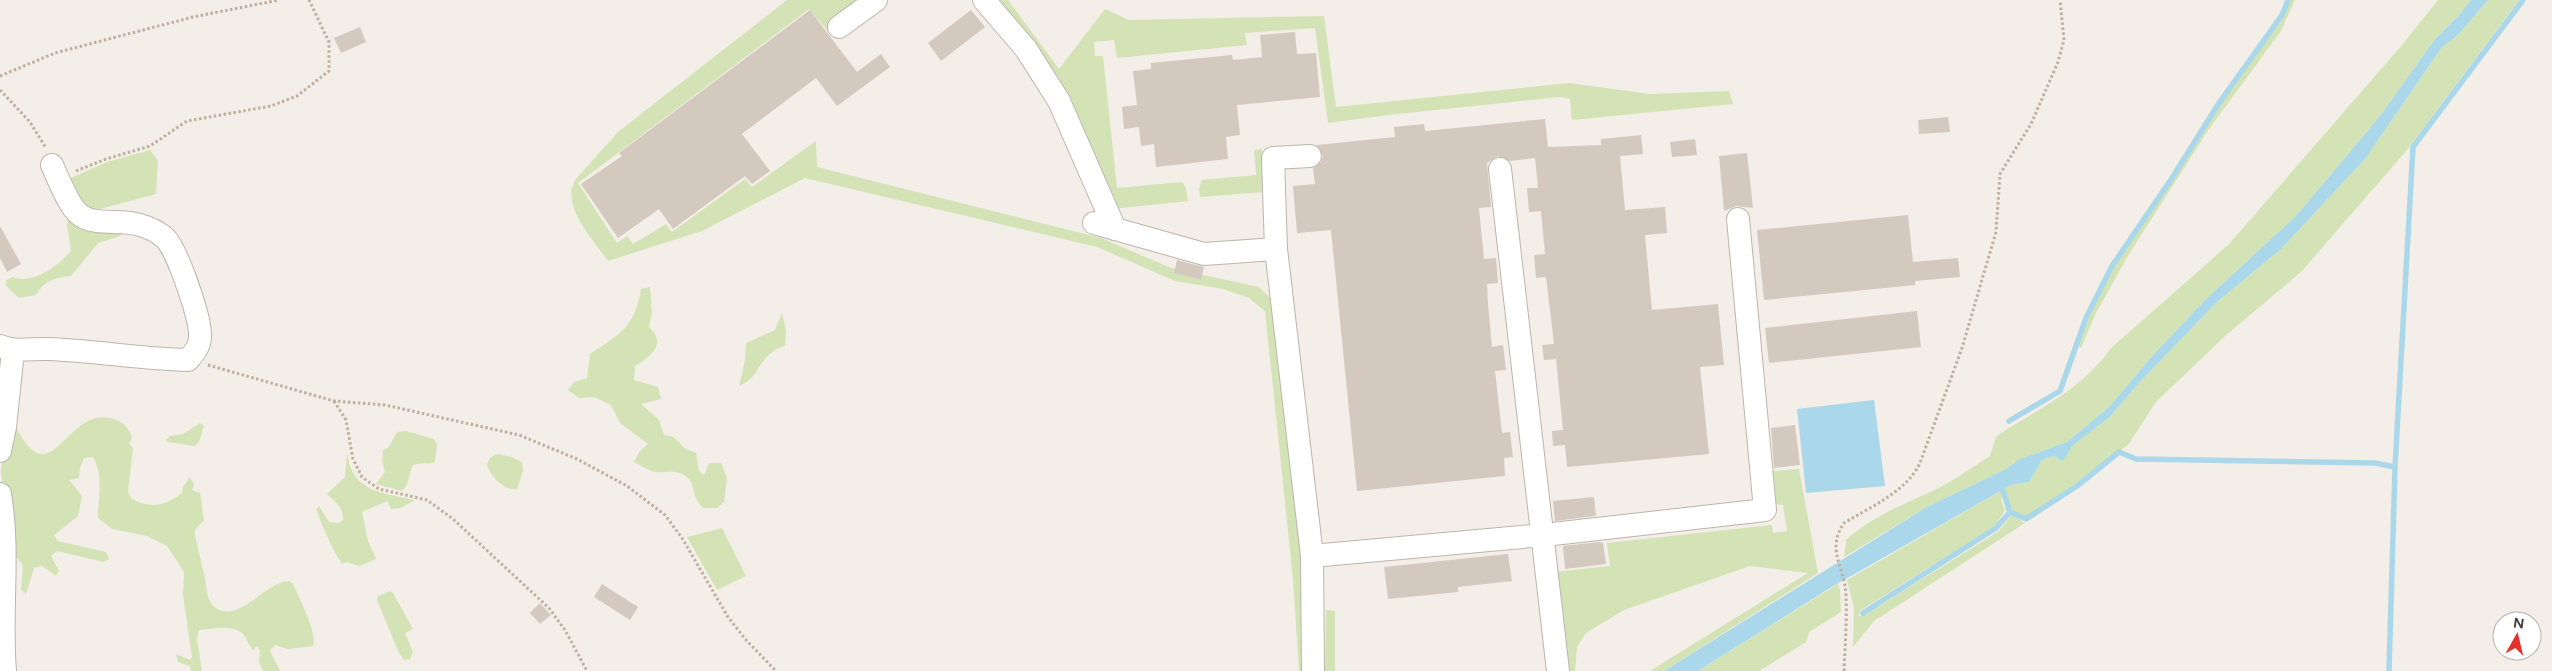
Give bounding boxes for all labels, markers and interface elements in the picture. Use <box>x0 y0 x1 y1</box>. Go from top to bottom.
north arrow <box>2492 611 2542 661</box>
text: N <box>2512 614 2525 633</box>

